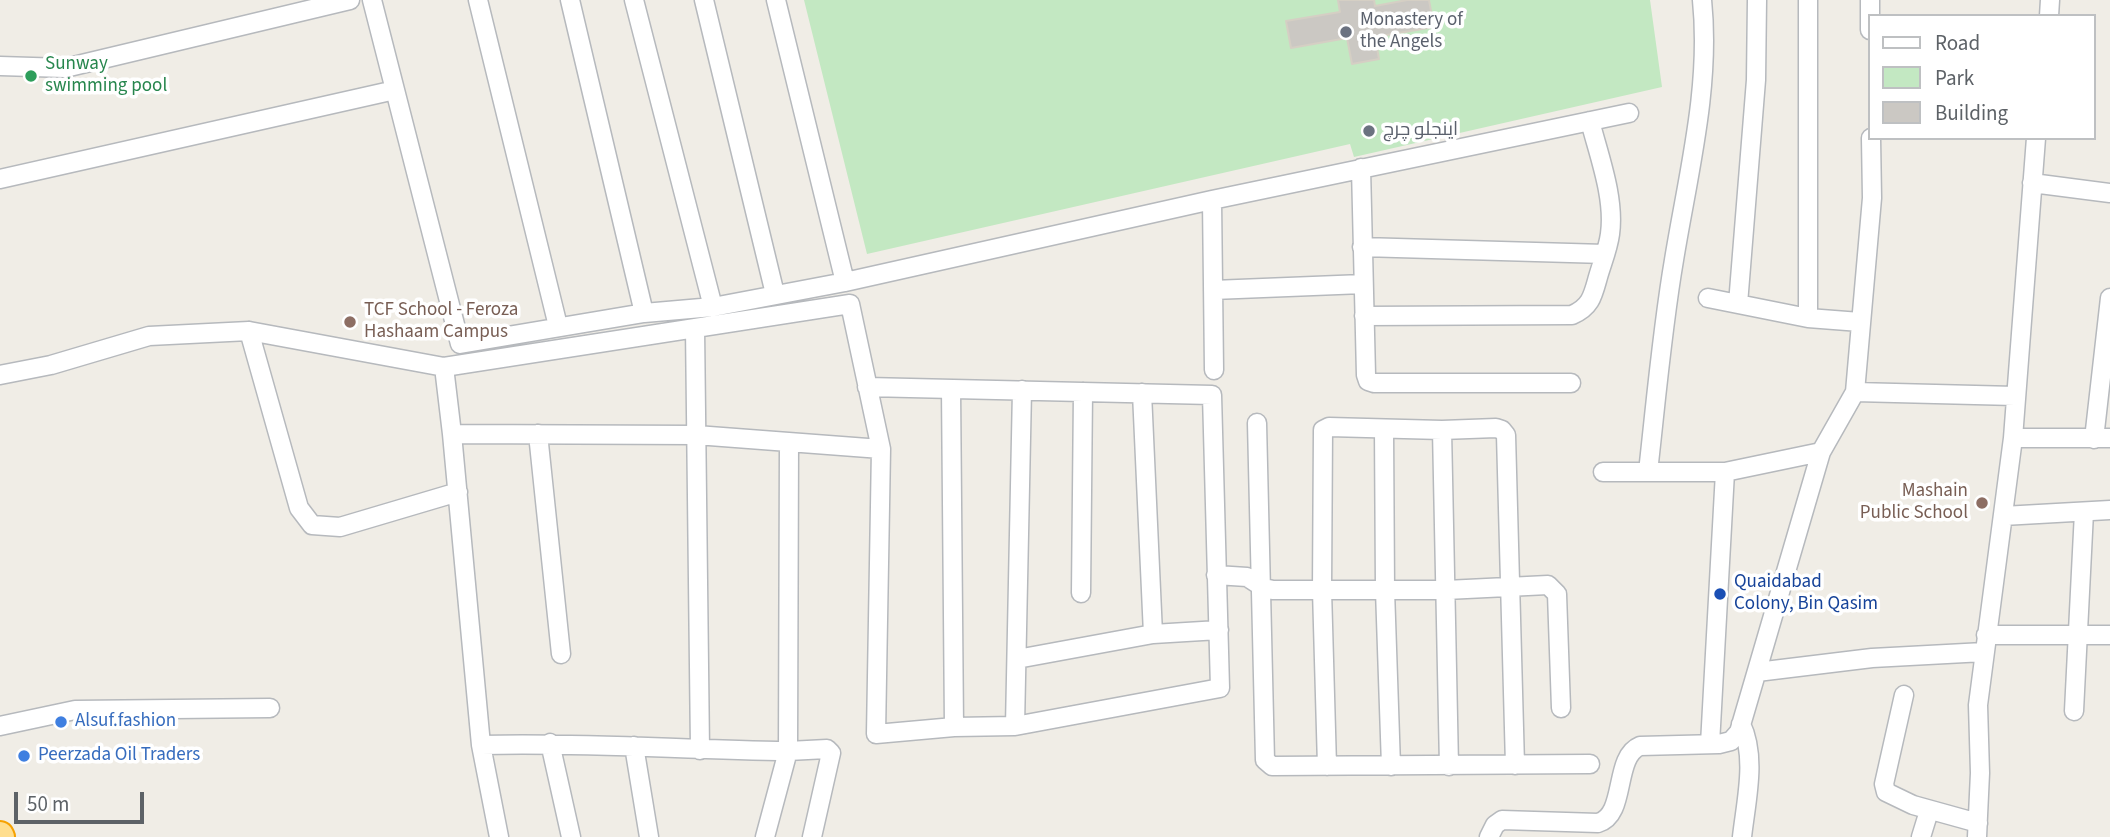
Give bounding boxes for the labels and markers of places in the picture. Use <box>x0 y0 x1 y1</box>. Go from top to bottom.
place label: Monastery of the Angels <box>1360 10 1463 54</box>
marker: Monastery of the Angels <box>1338 24 1354 40</box>
place label: Sunway swimming pool <box>45 54 167 98</box>
marker: Sunway swimming pool <box>23 68 39 84</box>
place label: اینجلو چرچ <box>1383 120 1458 142</box>
marker: اینجلو چرچ <box>1361 123 1377 139</box>
place label: TCF School - Feroza Hashaam Campus <box>364 300 518 344</box>
marker: TCF School - Feroza Hashaam Campus <box>342 314 358 330</box>
place label: Mashain Public School <box>1860 481 1968 525</box>
marker: Mashain Public School <box>1974 495 1990 511</box>
place label: Quaidabad Colony, Bin Qasim <box>1734 572 1878 616</box>
marker: Quaidabad Colony, Bin Qasim <box>1712 586 1728 602</box>
place label: Alsuf.fashion <box>75 711 176 733</box>
marker: Alsuf.fashion <box>53 714 69 730</box>
place label: Peerzada Oil Traders <box>38 745 200 767</box>
marker: Peerzada Oil Traders <box>16 748 32 764</box>

